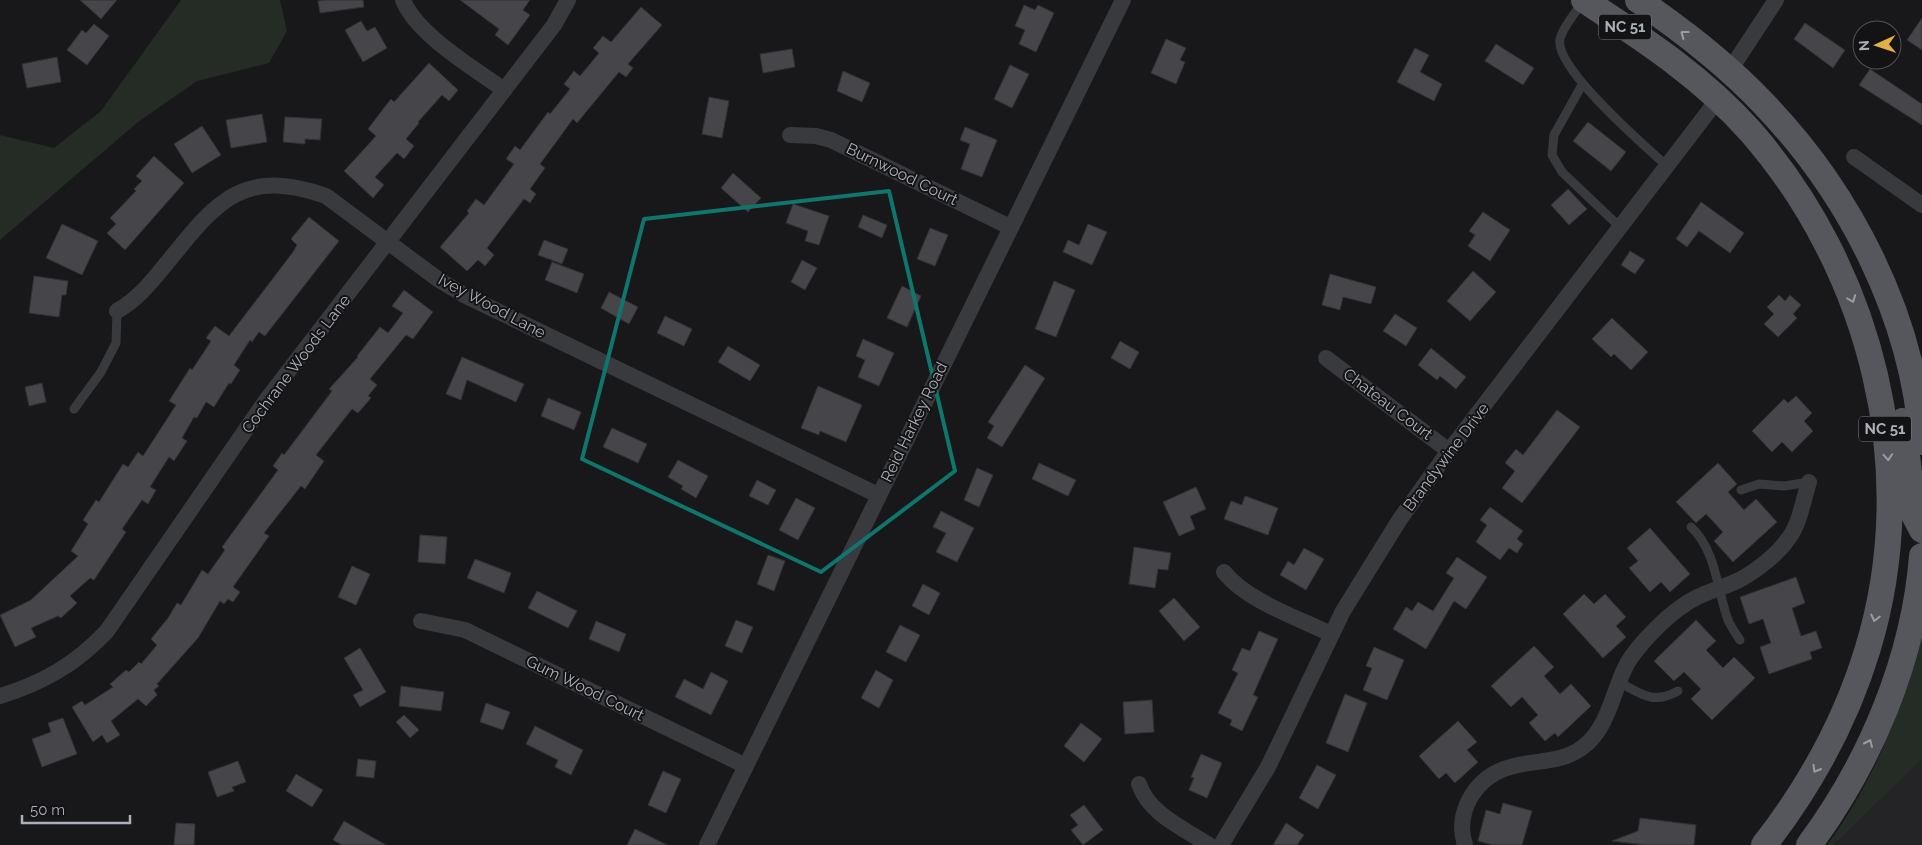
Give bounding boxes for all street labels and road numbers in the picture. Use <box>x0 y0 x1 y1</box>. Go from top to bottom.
road number: NC 51 <box>1599 15 1651 40</box>
street label: Burnwood Court <box>843 139 961 209</box>
street label: Ivey Wood Lane <box>435 270 549 342</box>
street label: Cochrane Woods Lane <box>238 291 354 437</box>
street label: Reid Harkey Road <box>877 359 951 485</box>
street label: Chateau Court <box>1340 364 1437 444</box>
street label: Brandywine Drive <box>1399 399 1493 515</box>
road number: NC 51 <box>1859 416 1911 442</box>
street label: Gum Wood Court <box>523 651 648 725</box>

